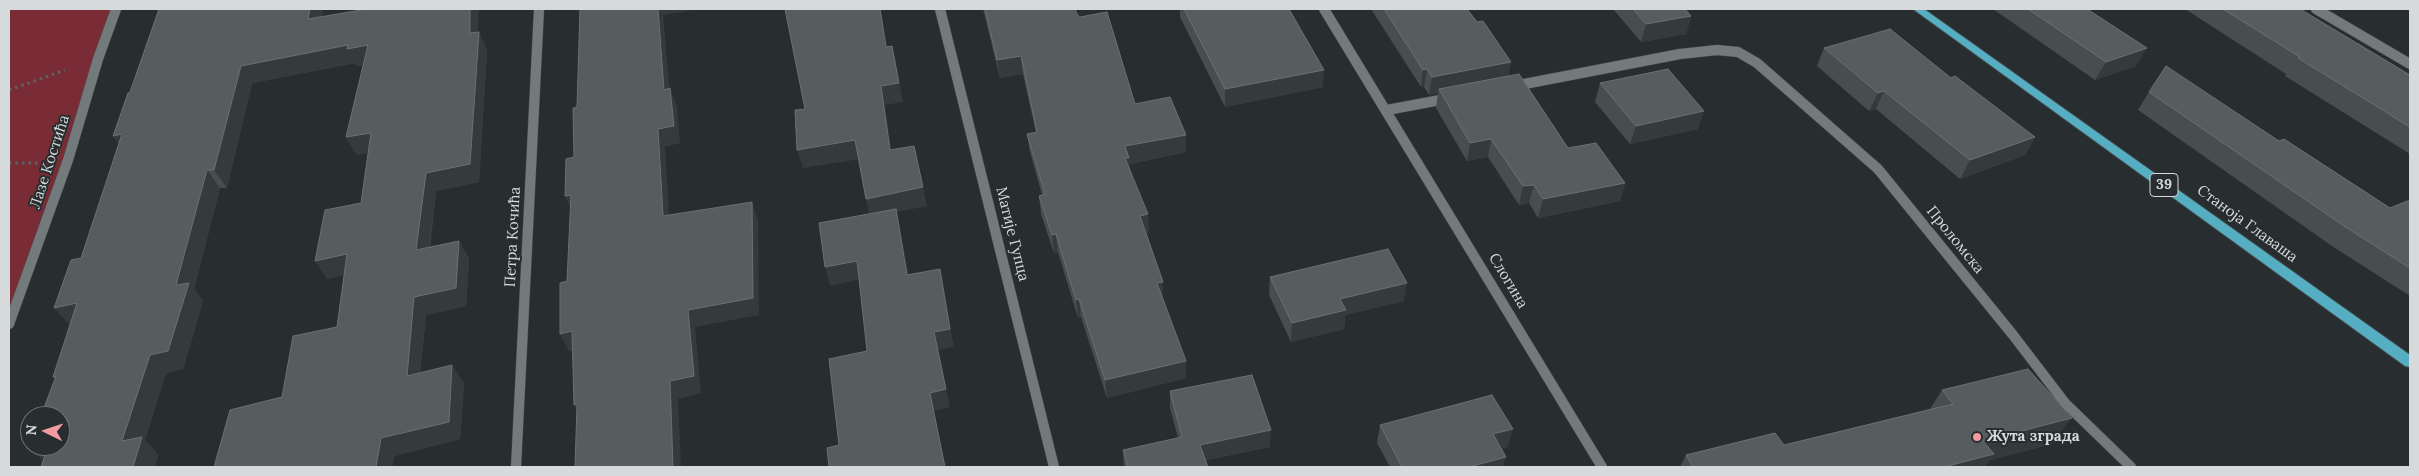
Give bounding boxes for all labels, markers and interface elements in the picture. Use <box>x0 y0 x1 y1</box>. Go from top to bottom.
street label: Лазе Костића <box>26 113 74 211</box>
road number: 39 <box>2150 174 2178 196</box>
street label: Станоја Главаша <box>2193 181 2301 267</box>
street label: Матије Гупца <box>992 185 1032 283</box>
street label: Петра Кочића <box>501 186 525 288</box>
street label: Проломска <box>1922 203 1988 277</box>
street label: Слогина <box>1485 250 1531 312</box>
north arrow <box>20 406 70 456</box>
text: N <box>22 424 40 436</box>
place label: Жута зграда <box>1987 428 2080 446</box>
marker: Жута зграда <box>1971 431 1983 443</box>

